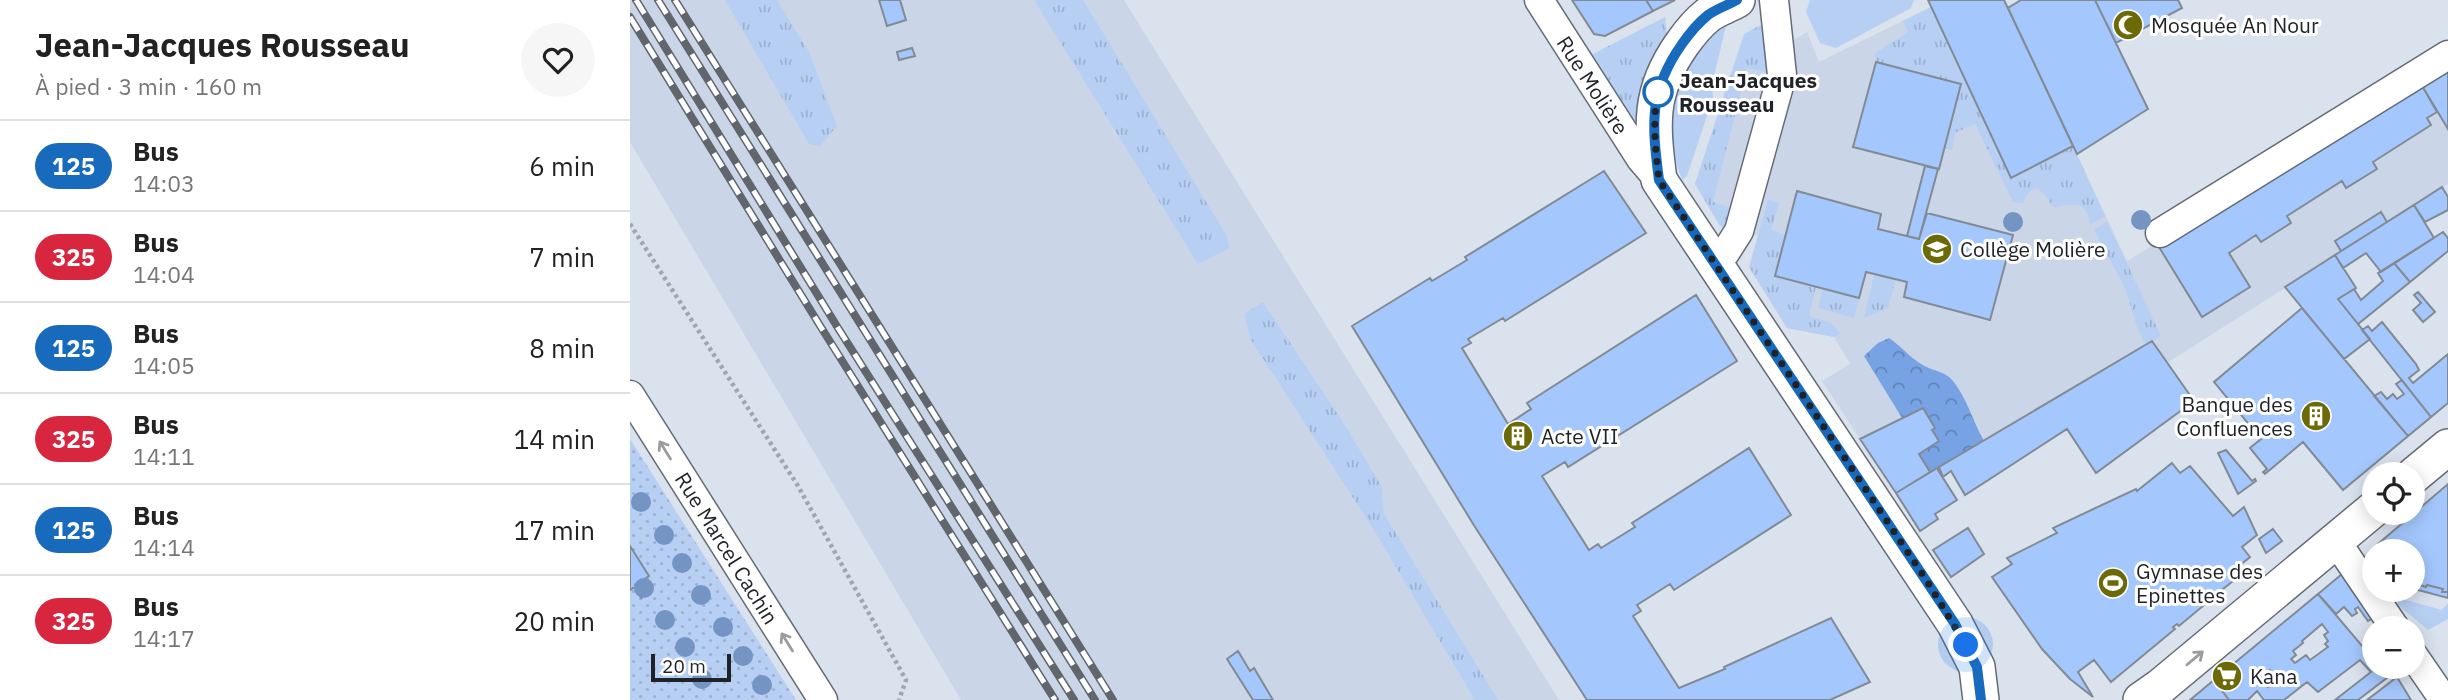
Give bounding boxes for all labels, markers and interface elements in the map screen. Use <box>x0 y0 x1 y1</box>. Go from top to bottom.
mosque icon: Mosquée An Nour <box>2111 8 2145 42</box>
place label: Mosquée An Nour <box>2151 11 2319 39</box>
text: Jean-Jacques Rousseau <box>35 23 410 66</box>
button: heart <box>521 23 595 97</box>
street label: Rue Molière <box>1551 30 1635 140</box>
place label: Jean-Jacques Rousseau <box>1679 66 1817 118</box>
text: À pied · 3 min · 160 m <box>35 71 262 101</box>
marker: Jean-Jacques Rousseau <box>1643 77 1673 107</box>
text: Bus <box>133 134 179 168</box>
text: 6 min <box>529 149 595 183</box>
text: 125 <box>52 150 95 182</box>
text: 14:03 <box>133 168 195 198</box>
text: Bus <box>133 225 179 259</box>
school or university icon: Collège Molière <box>1920 232 1954 266</box>
place label: Collège Molière <box>1960 235 2106 263</box>
text: 7 min <box>529 240 595 274</box>
text: 325 <box>52 241 95 273</box>
text: 14:04 <box>133 259 195 289</box>
text: Bus <box>133 316 179 350</box>
text: 8 min <box>529 331 595 365</box>
text: 125 <box>52 332 95 364</box>
text: 14:05 <box>133 350 195 380</box>
place label: Banque des Confluences <box>2176 390 2293 442</box>
building icon: Banque des Confluences <box>2299 399 2333 433</box>
text: Bus <box>133 407 179 441</box>
building icon: Acte VII <box>1501 419 1535 453</box>
text: 14 min <box>514 422 595 456</box>
place label: Acte VII <box>1541 422 1618 450</box>
text: 325 <box>52 423 95 455</box>
text: 14:11 <box>133 441 195 471</box>
one-way arrow <box>657 441 671 461</box>
map controls <box>2362 462 2425 679</box>
button: locate <box>2362 462 2425 525</box>
street label: Rue Marcel Cachin <box>669 467 785 629</box>
text: Bus <box>133 498 179 532</box>
text: 17 min <box>514 513 595 547</box>
text: 125 <box>52 514 95 546</box>
text: 14:14 <box>133 532 195 562</box>
button: + <box>2362 539 2425 602</box>
place label: Gymnase des Epinettes <box>2136 557 2263 609</box>
sports icon: Gymnase des Epinettes <box>2096 566 2130 600</box>
text: Bus <box>133 589 179 623</box>
text: 20 min <box>514 604 595 638</box>
text: 325 <box>52 605 95 637</box>
button: − <box>2362 616 2425 679</box>
text: 14:17 <box>133 623 195 653</box>
your location <box>1948 627 1983 662</box>
one-way arrow <box>779 633 793 653</box>
one-way arrow <box>2185 650 2203 666</box>
scale bar <box>651 651 732 683</box>
text: 20 m <box>662 654 706 678</box>
supermarket icon: Kana <box>2210 659 2244 693</box>
place label: Kana <box>2250 662 2297 690</box>

